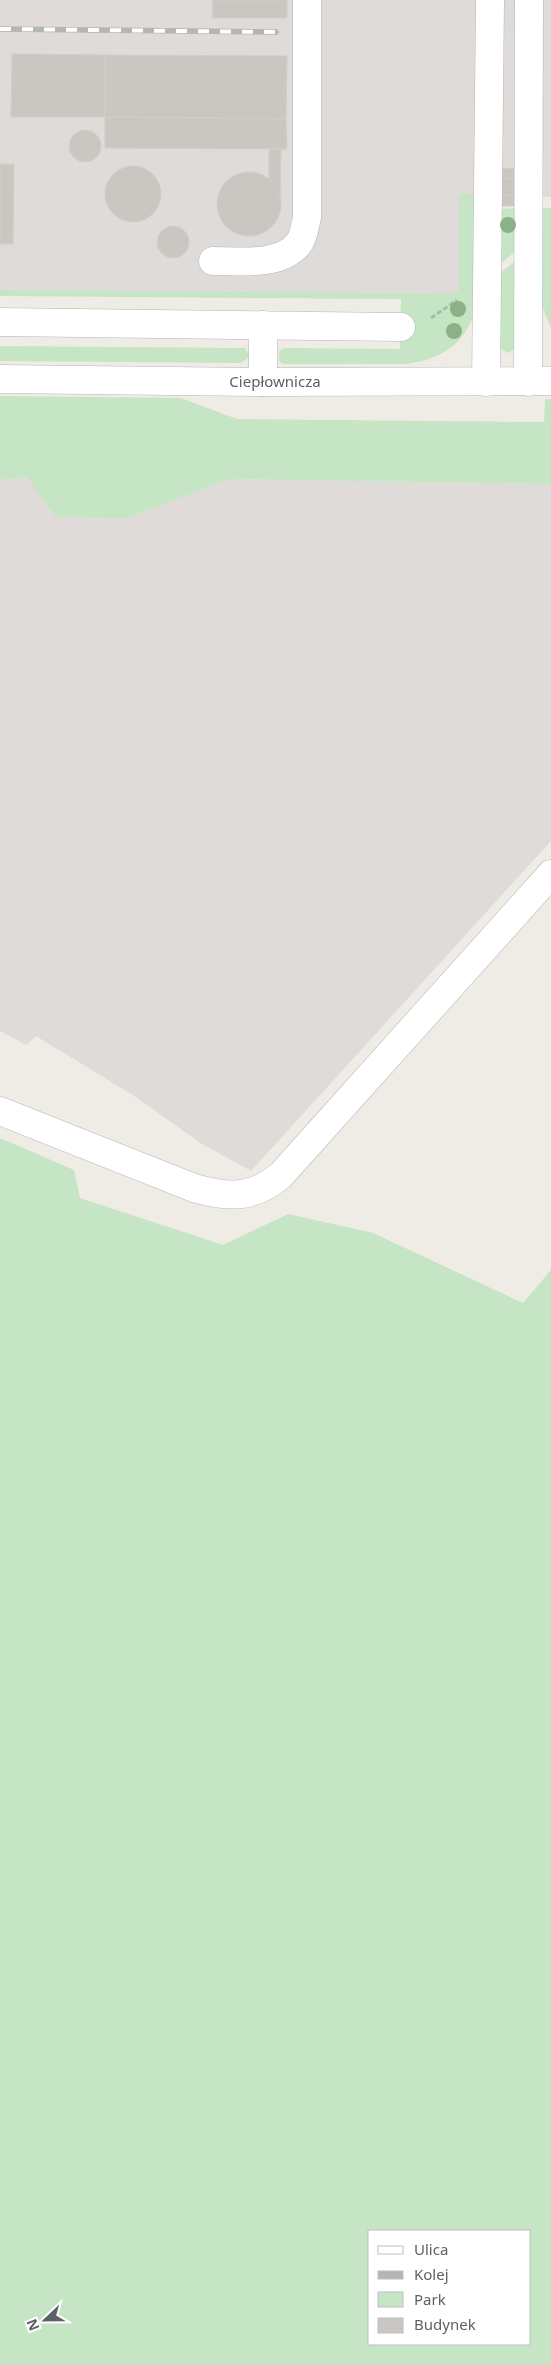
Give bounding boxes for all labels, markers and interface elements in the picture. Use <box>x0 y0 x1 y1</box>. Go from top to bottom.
street label: Ciepłownicza <box>229 371 321 391</box>
legend <box>368 2230 531 2345</box>
text: Ulica <box>414 2239 448 2259</box>
text: Kolej <box>414 2264 449 2284</box>
text: Park <box>414 2289 446 2309</box>
north arrow <box>20 2295 70 2345</box>
text: Budynek <box>414 2314 476 2334</box>
text: N <box>22 2316 43 2334</box>

